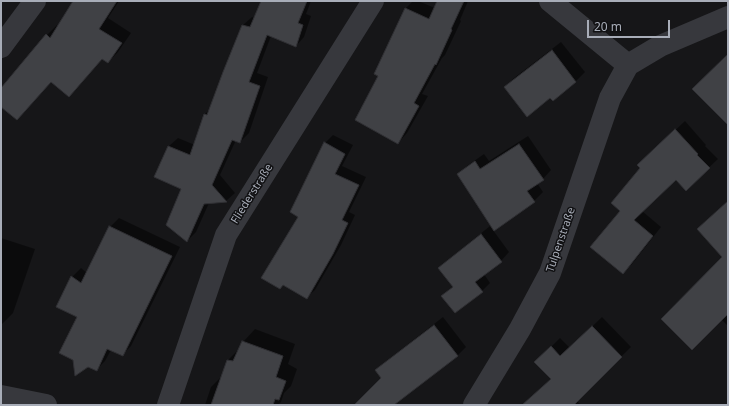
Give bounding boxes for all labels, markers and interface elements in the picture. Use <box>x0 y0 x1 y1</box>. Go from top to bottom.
scale bar <box>589 12 672 38</box>
text: 20 m <box>594 18 622 35</box>
street label: Fliederstraße <box>228 162 276 226</box>
street label: Tulpenstraße <box>544 206 578 274</box>

